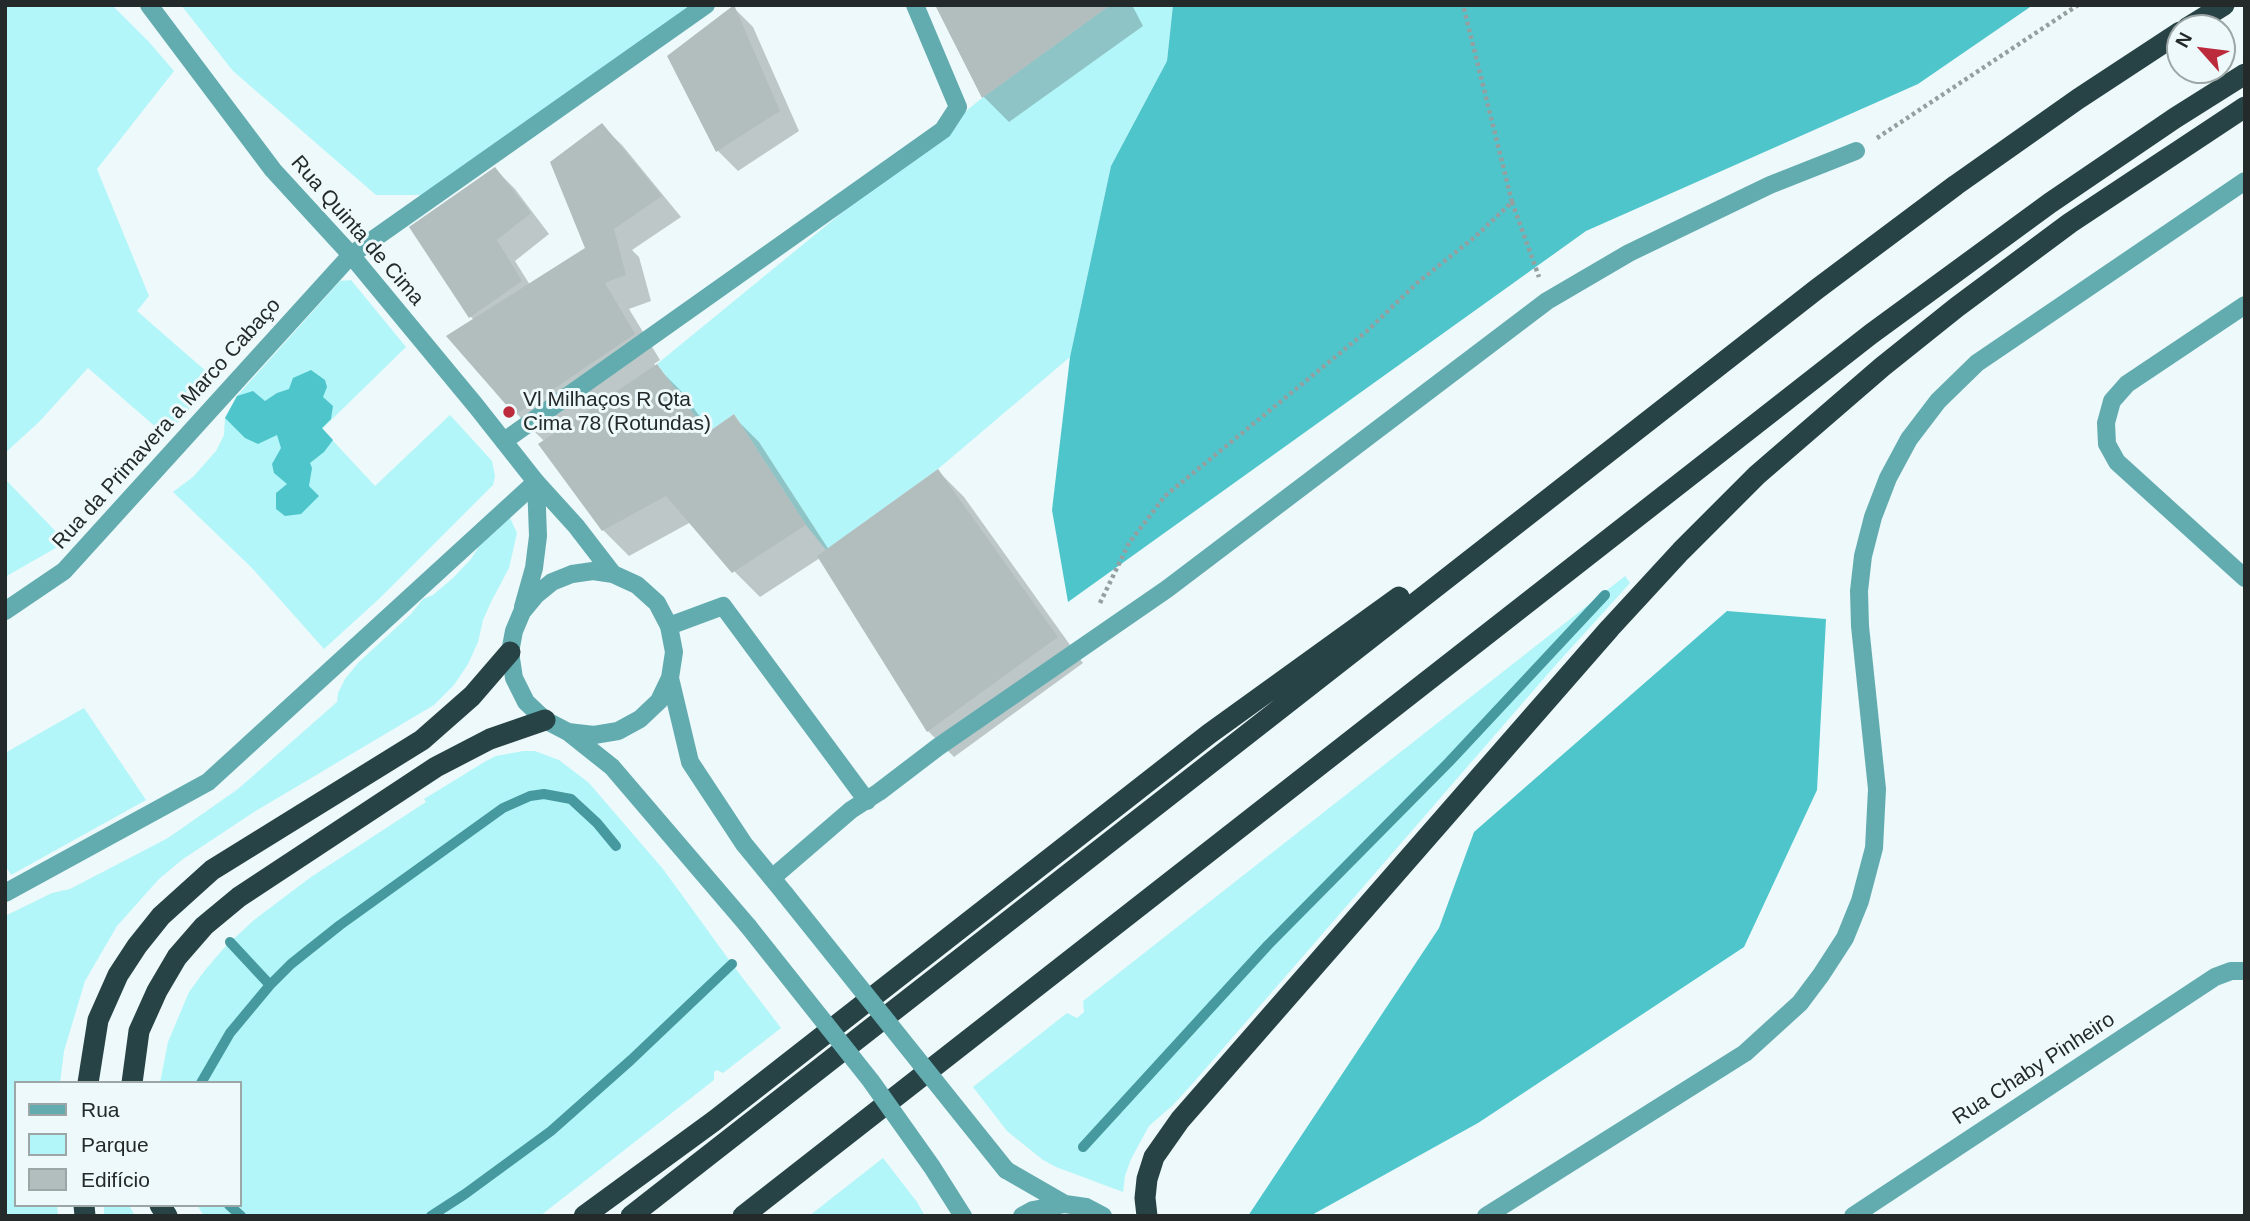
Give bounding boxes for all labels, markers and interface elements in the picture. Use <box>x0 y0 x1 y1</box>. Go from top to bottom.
north arrow <box>2166 14 2236 84</box>
text: N <box>2171 29 2196 51</box>
street label: Rua Quinta de Cima <box>285 151 429 311</box>
street label: Rua da Primavera a Marco Cabaço <box>48 293 286 555</box>
place label: Vl Milhaços R Qta Cima 78 (Rotundas) <box>523 387 711 437</box>
marker: Vl Milhaços R Qta Cima 78 (Rotundas) <box>501 404 517 420</box>
street label: Rua Chaby Pinheiro <box>1948 1007 2120 1131</box>
legend <box>14 1081 242 1207</box>
text: Rua <box>81 1098 120 1121</box>
text: Parque <box>81 1133 149 1156</box>
text: Edifício <box>81 1168 150 1191</box>

